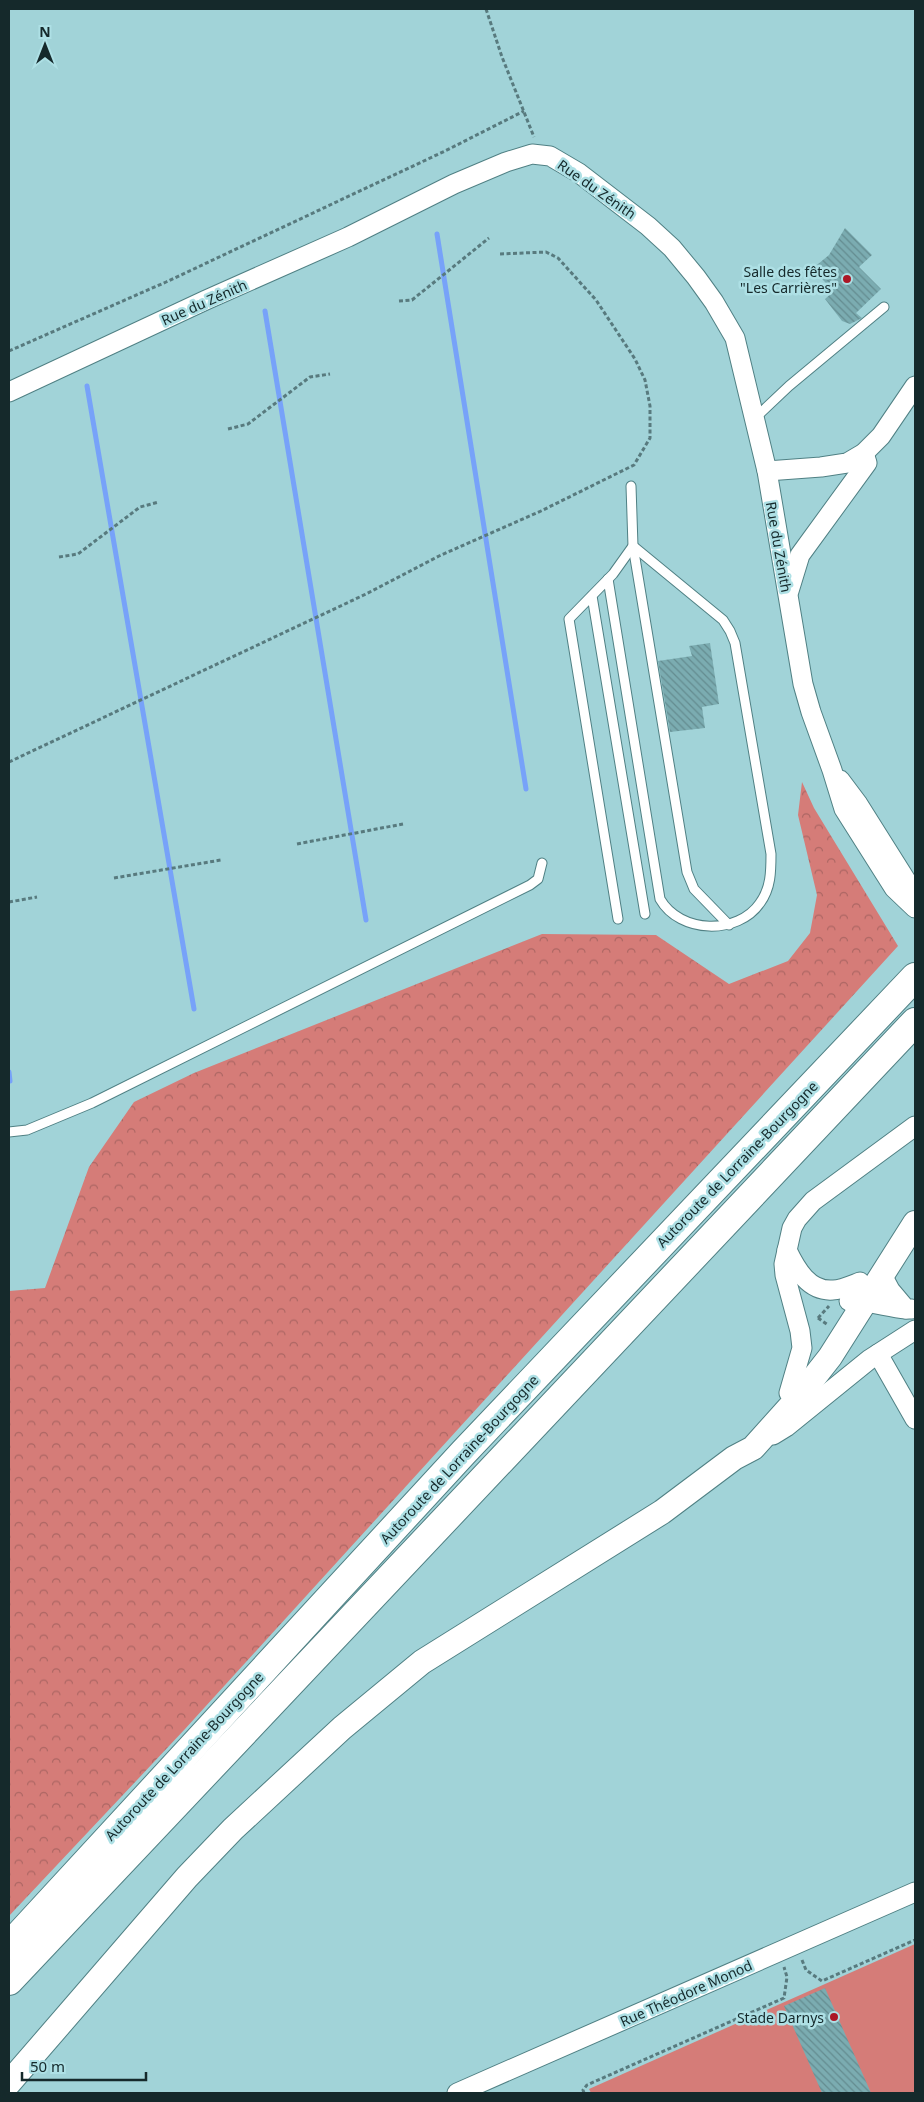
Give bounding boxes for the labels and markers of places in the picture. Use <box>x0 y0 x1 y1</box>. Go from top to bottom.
place label: Salle des fêtes "Les Carrières" <box>740 262 837 297</box>
marker: Salle des fêtes "Les Carrières" <box>841 273 853 285</box>
place label: Stade Darnys <box>737 2008 824 2027</box>
marker: Stade Darnys <box>828 2011 840 2023</box>

